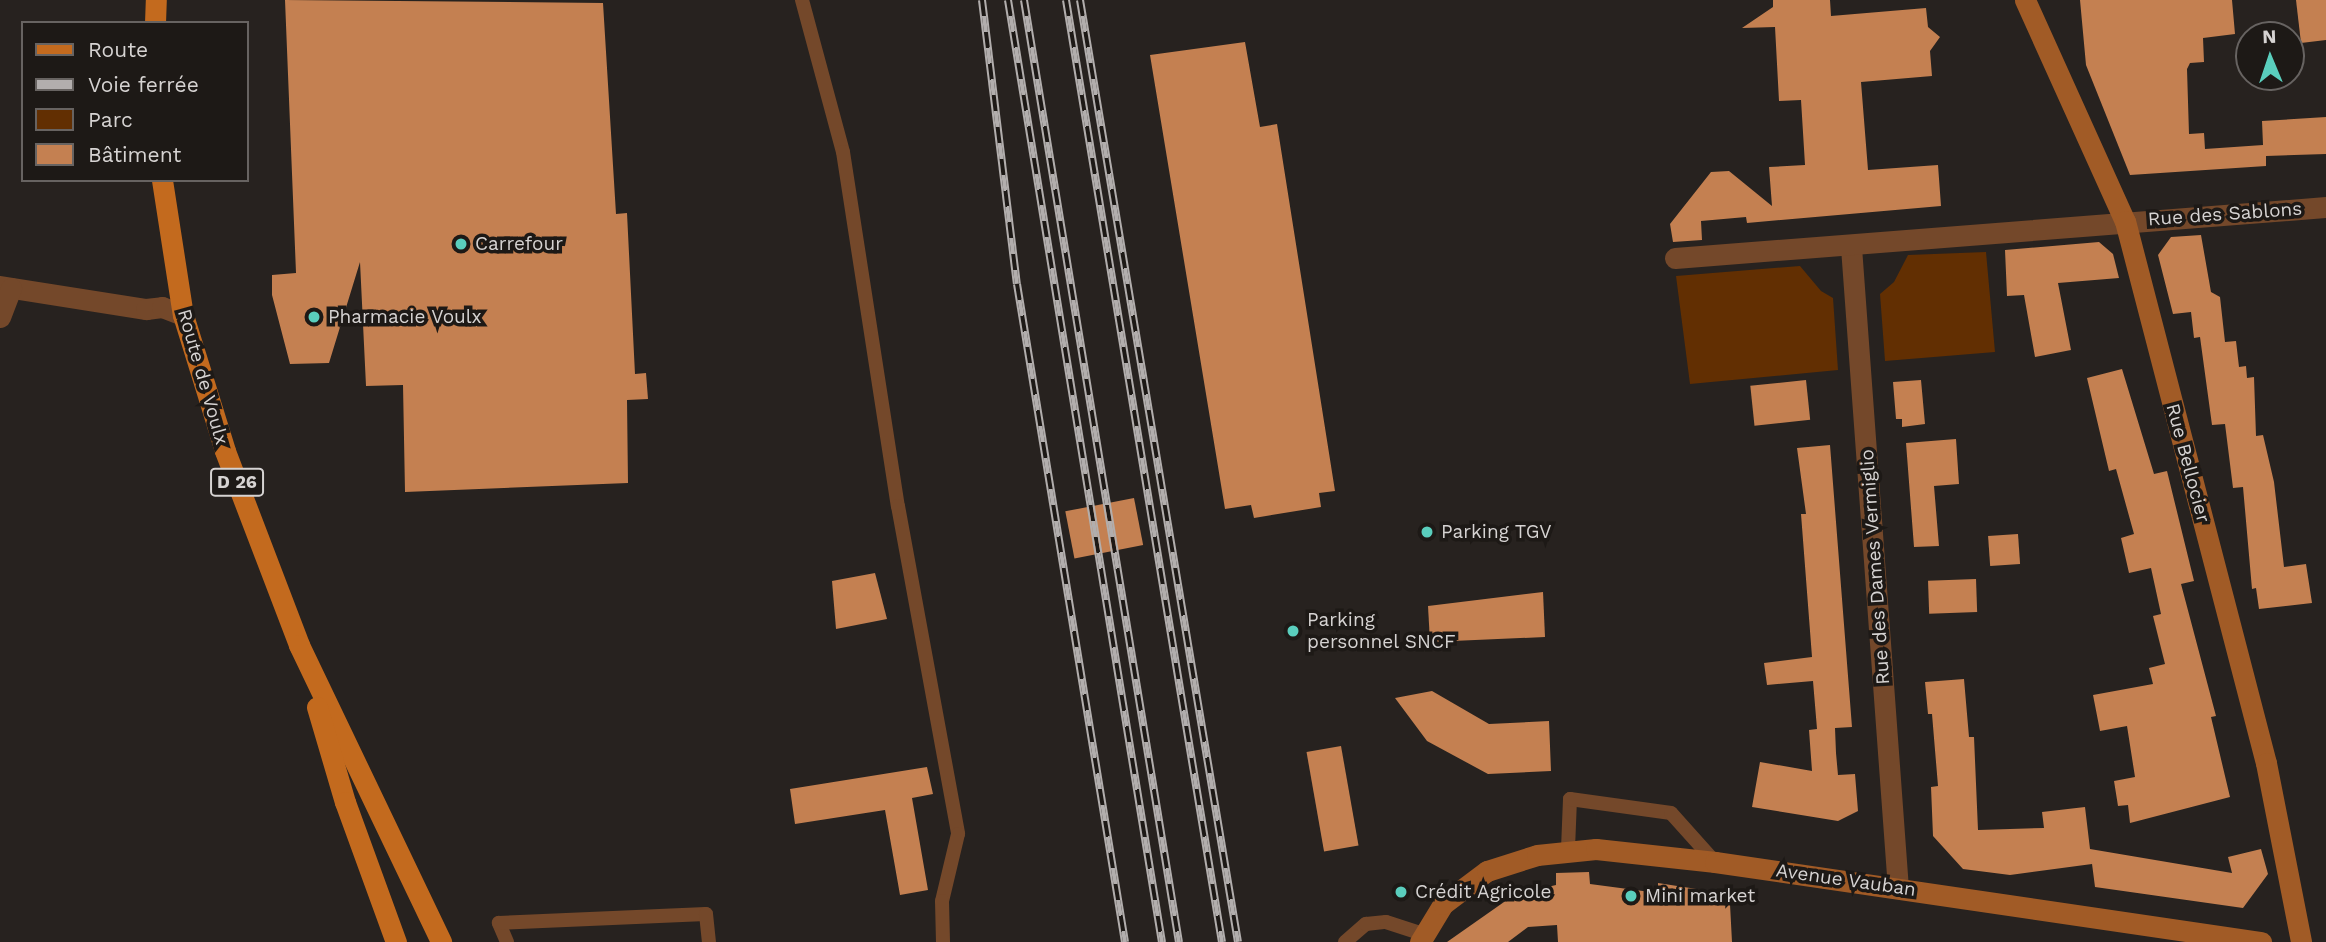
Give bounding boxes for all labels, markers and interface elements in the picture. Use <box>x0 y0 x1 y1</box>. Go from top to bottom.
legend <box>21 21 248 182</box>
north arrow <box>2235 21 2305 91</box>
text: N <box>2262 25 2277 48</box>
text: Route <box>88 37 148 62</box>
text: Voie ferrée <box>88 72 199 97</box>
text: Parc <box>88 107 133 132</box>
text: Bâtiment <box>88 142 181 167</box>
street label: Rue des Sablons <box>2147 197 2303 231</box>
place label: Carrefour <box>475 233 563 255</box>
marker: Carrefour <box>453 236 469 252</box>
street label: Route de Voulx <box>173 306 233 448</box>
place label: Pharmacie Voulx <box>328 306 482 328</box>
marker: Pharmacie Voulx <box>306 309 322 325</box>
street label: Rue Bellocier <box>2161 401 2215 525</box>
street label: Rue des Dames Vermiglio <box>1855 448 1895 686</box>
road number: D 26 <box>209 468 265 496</box>
place label: Parking TGV <box>1441 521 1552 543</box>
marker: Parking TGV <box>1419 524 1435 540</box>
place label: Parking personnel SNCF <box>1307 609 1456 653</box>
marker: Parking personnel SNCF <box>1285 623 1301 639</box>
street label: Avenue Vauban <box>1774 859 1918 901</box>
place label: Crédit Agricole <box>1415 881 1552 903</box>
marker: Crédit Agricole <box>1393 884 1409 900</box>
place label: Mini market <box>1645 885 1755 907</box>
marker: Mini market <box>1623 888 1639 904</box>

